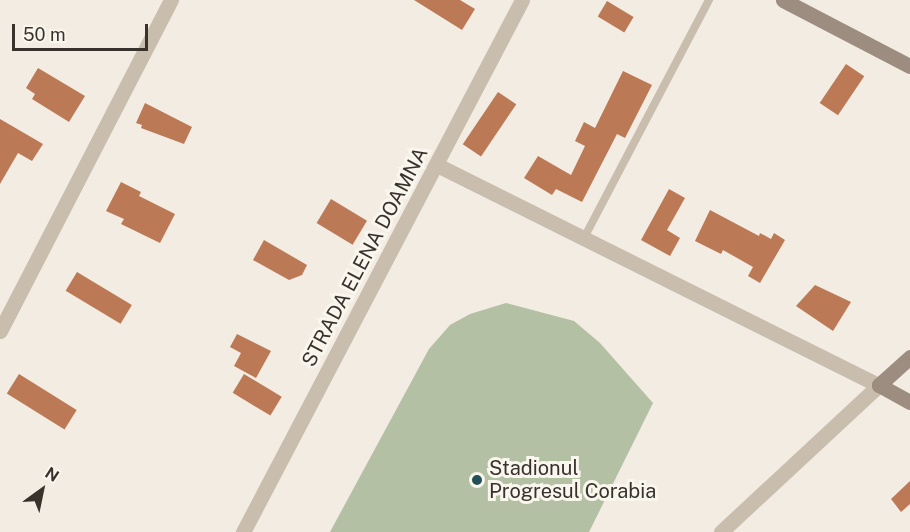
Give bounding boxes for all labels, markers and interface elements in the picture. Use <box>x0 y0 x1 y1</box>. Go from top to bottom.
scale bar <box>15 12 152 50</box>
text: 50 m <box>23 24 66 45</box>
street label: STRADA ELENA DOAMNA <box>297 143 433 371</box>
place label: Stadionul Progresul Corabia <box>489 456 656 503</box>
north arrow <box>12 460 72 520</box>
text: N <box>42 463 62 486</box>
marker: Stadionul Progresul Corabia <box>470 473 484 487</box>

